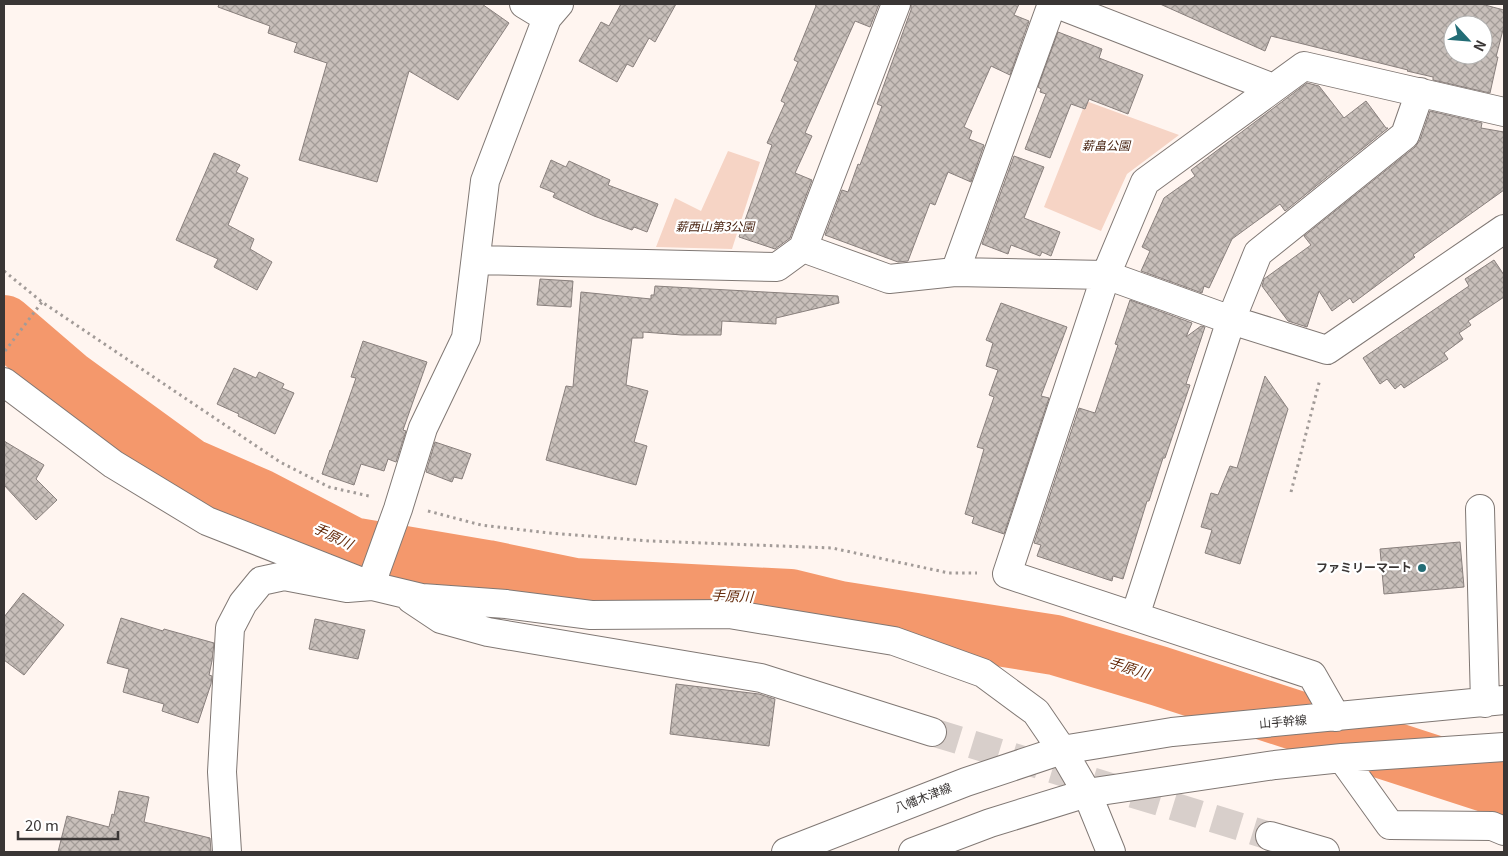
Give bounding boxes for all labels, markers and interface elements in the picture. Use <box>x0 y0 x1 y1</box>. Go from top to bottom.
north arrow <box>1443 15 1493 65</box>
text: N <box>1469 37 1492 55</box>
park label: 薪畠公園 <box>1082 136 1132 153</box>
park label: 薪西山第3公園 <box>676 217 756 234</box>
water label: 手原川 <box>310 517 358 554</box>
place label: ファミリーマート <box>1316 558 1412 575</box>
marker: ファミリーマート <box>1416 562 1428 574</box>
water label: 手原川 <box>711 584 756 606</box>
water label: 手原川 <box>1106 651 1154 684</box>
street label: 山手幹線 <box>1258 710 1308 731</box>
street label: 八幡木津線 <box>891 778 954 815</box>
scale bar <box>18 808 118 840</box>
text: 20 m <box>25 814 59 835</box>

